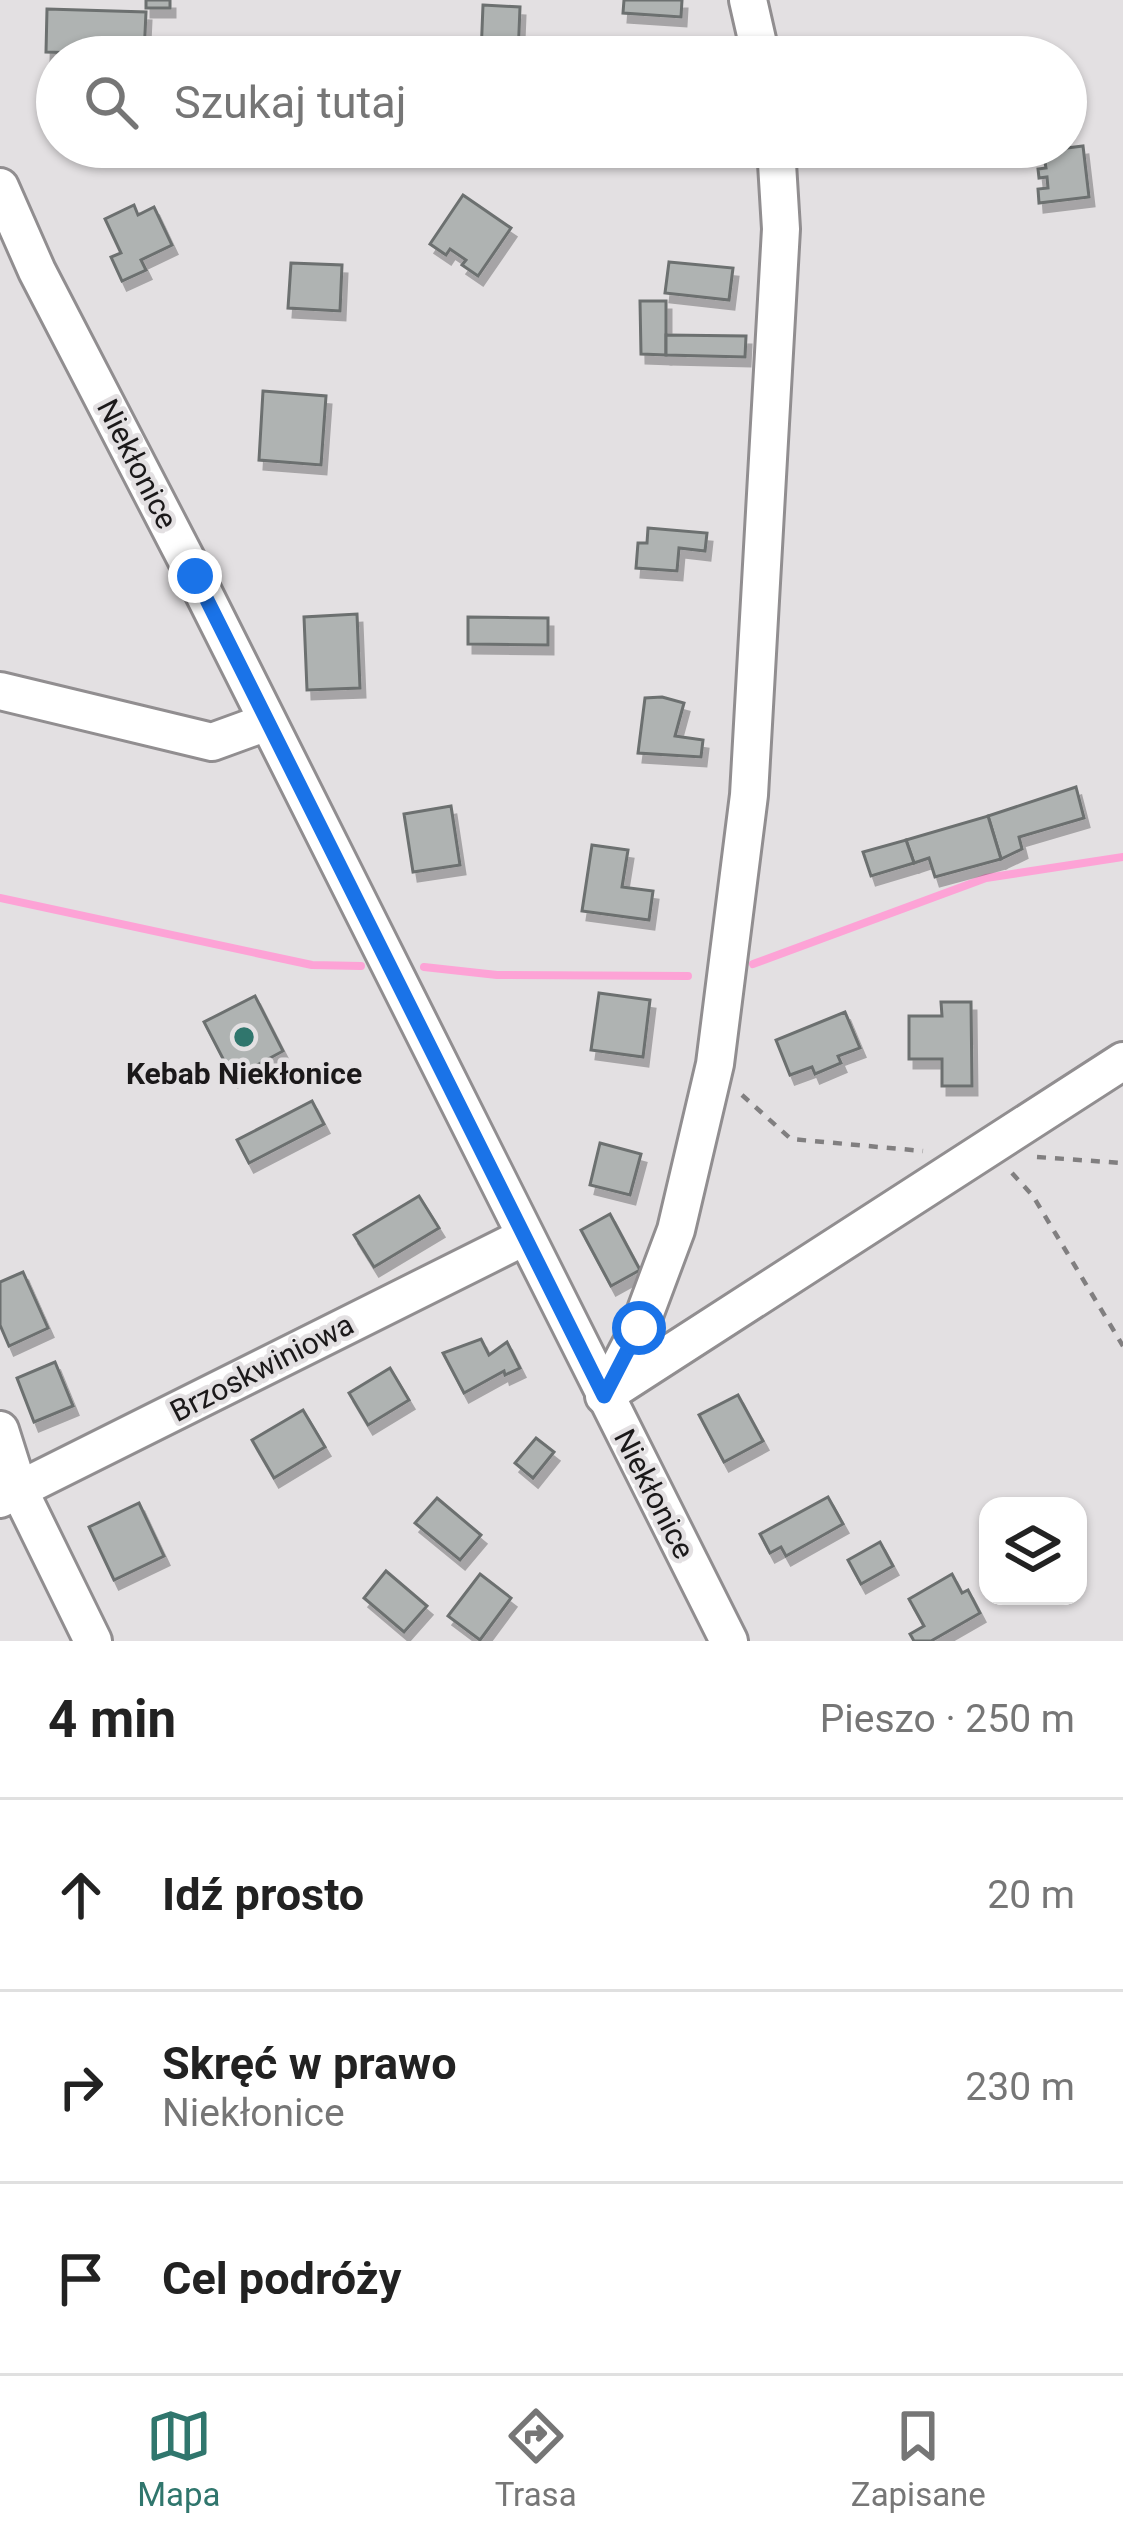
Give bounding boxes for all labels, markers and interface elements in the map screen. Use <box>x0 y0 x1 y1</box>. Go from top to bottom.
search box <box>36 36 1087 168</box>
icon: search <box>78 69 144 135</box>
text: Szukaj tutaj <box>174 76 407 129</box>
street label: Niekłonice <box>90 393 185 534</box>
route end <box>168 549 222 603</box>
marker: Kebab Niekłonice <box>231 1024 257 1050</box>
place label: Kebab Niekłonice <box>126 1056 362 1091</box>
route start <box>612 1301 666 1355</box>
street label: Brzoskwiniowa <box>164 1306 359 1429</box>
street label: Niekłonice <box>607 1423 702 1564</box>
map controls <box>979 1497 1087 1605</box>
button: layers <box>979 1497 1087 1605</box>
text: 4 min <box>48 1690 176 1749</box>
text: Pieszo · 250 m <box>820 1696 1075 1742</box>
icon: ahead <box>48 1862 114 1928</box>
text: Idź prosto <box>162 1868 364 1921</box>
text: 20 m <box>987 1872 1075 1918</box>
text: Skręć w prawo <box>162 2037 457 2090</box>
icon: right <box>48 2054 114 2120</box>
text: 230 m <box>965 2064 1075 2110</box>
text: Niekłonice <box>162 2090 345 2136</box>
icon: arrive <box>48 2246 114 2312</box>
text: Cel podróży <box>162 2252 401 2305</box>
tab: Mapa <box>137 2403 220 2514</box>
tab: Trasa <box>495 2403 577 2514</box>
tab: Zapisane <box>851 2403 986 2514</box>

